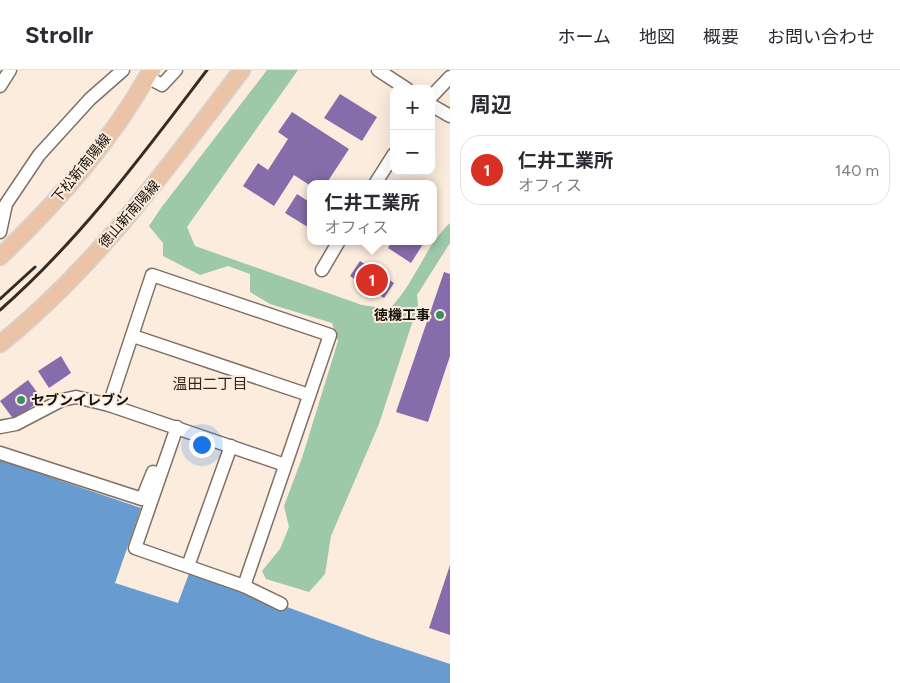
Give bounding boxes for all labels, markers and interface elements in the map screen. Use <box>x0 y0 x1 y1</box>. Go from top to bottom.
text: Strollr <box>25 20 93 49</box>
text: ホーム <box>558 26 611 48</box>
text: 地図 <box>639 26 675 48</box>
text: 概要 <box>703 26 739 48</box>
text: お問い合わせ <box>767 26 875 48</box>
map controls <box>390 85 435 175</box>
button: + <box>390 85 435 130</box>
text: 周辺 <box>470 92 512 117</box>
street label: 下松新南陽線 <box>48 130 114 206</box>
button: − <box>390 130 435 175</box>
text: 仁井工業所 <box>518 149 613 172</box>
text: 1 <box>484 161 490 180</box>
text: 140 m <box>835 161 879 180</box>
text: オフィス <box>518 176 582 195</box>
street label: 徳山新南陽線 <box>95 177 163 252</box>
popup <box>307 180 437 245</box>
text: 仁井工業所 <box>324 191 420 214</box>
text: オフィス <box>324 218 388 237</box>
pin: 1 <box>356 261 388 299</box>
place label: 徳機工事 <box>374 307 430 324</box>
marker: 徳機工事 <box>434 309 446 321</box>
district label: 温田二丁目 <box>172 375 248 393</box>
place label: セブンイレブン <box>31 392 129 409</box>
marker: セブンイレブン <box>15 394 27 406</box>
your location <box>189 432 215 458</box>

